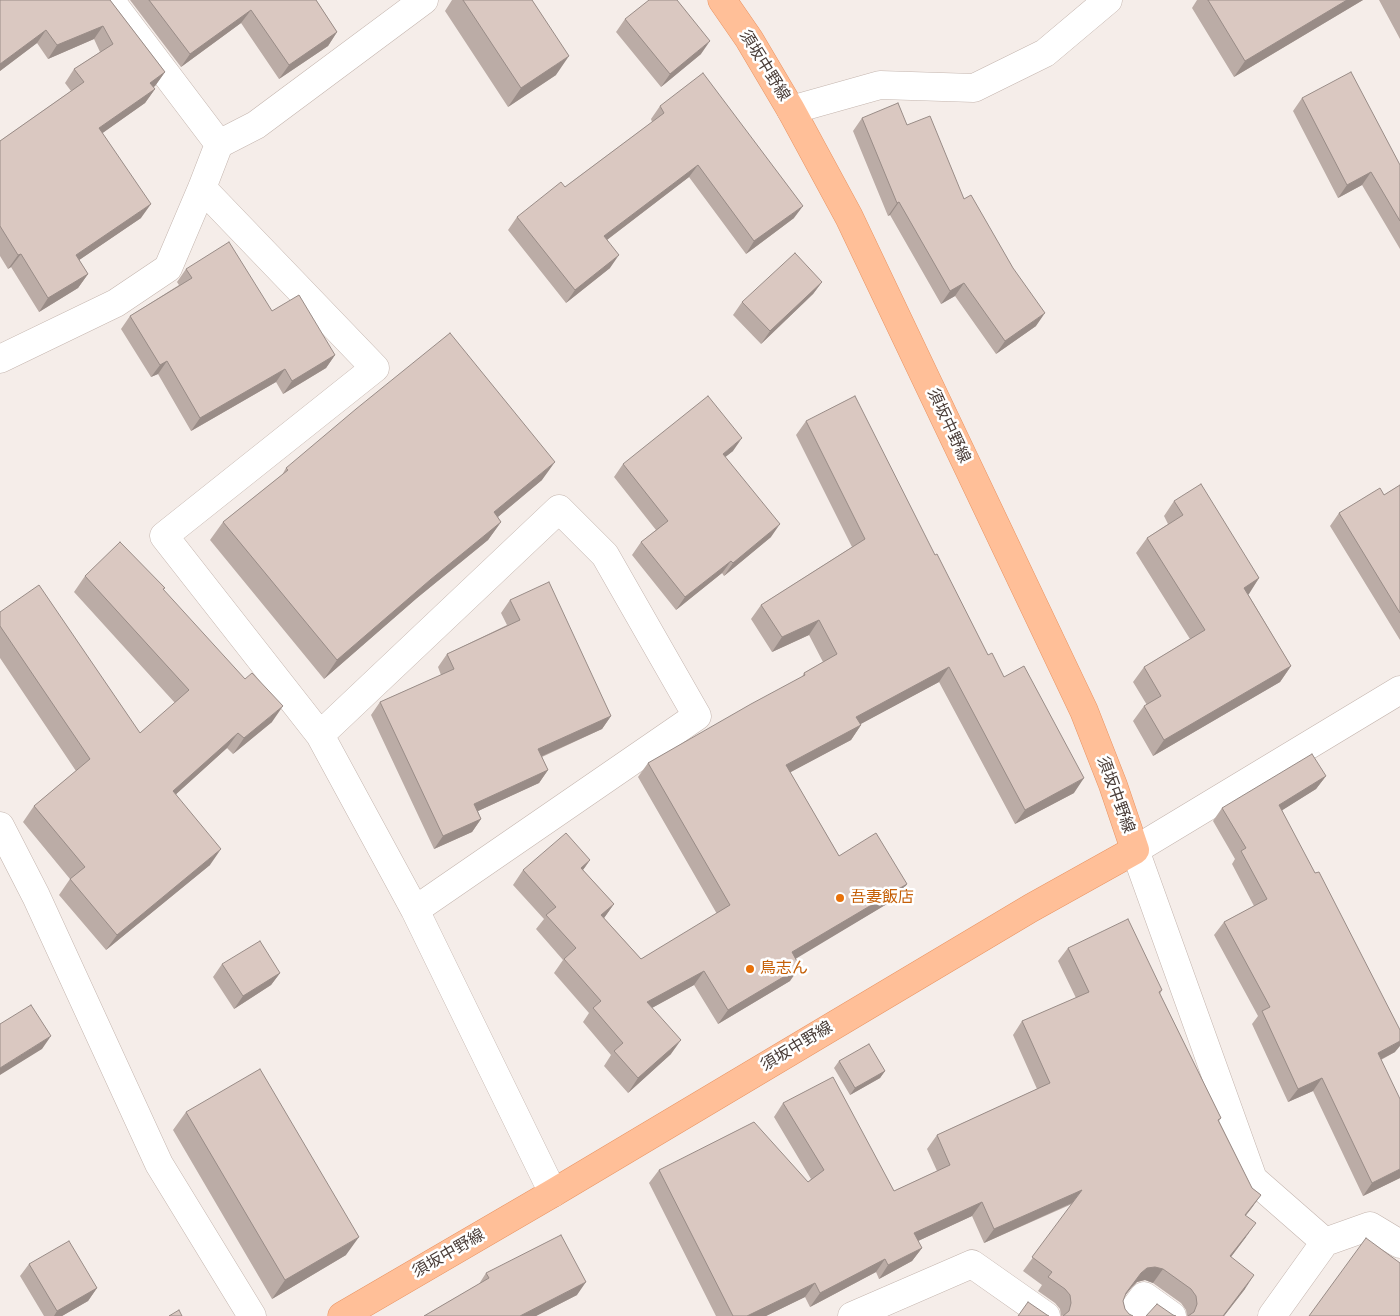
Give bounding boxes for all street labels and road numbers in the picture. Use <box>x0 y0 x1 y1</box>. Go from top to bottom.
street label: 須坂中野線 <box>735 27 793 105</box>
street label: 須坂中野線 <box>922 386 974 466</box>
street label: 須坂中野線 <box>1092 754 1138 836</box>
street label: 須坂中野線 <box>758 1018 836 1076</box>
street label: 須坂中野線 <box>410 1226 488 1282</box>

